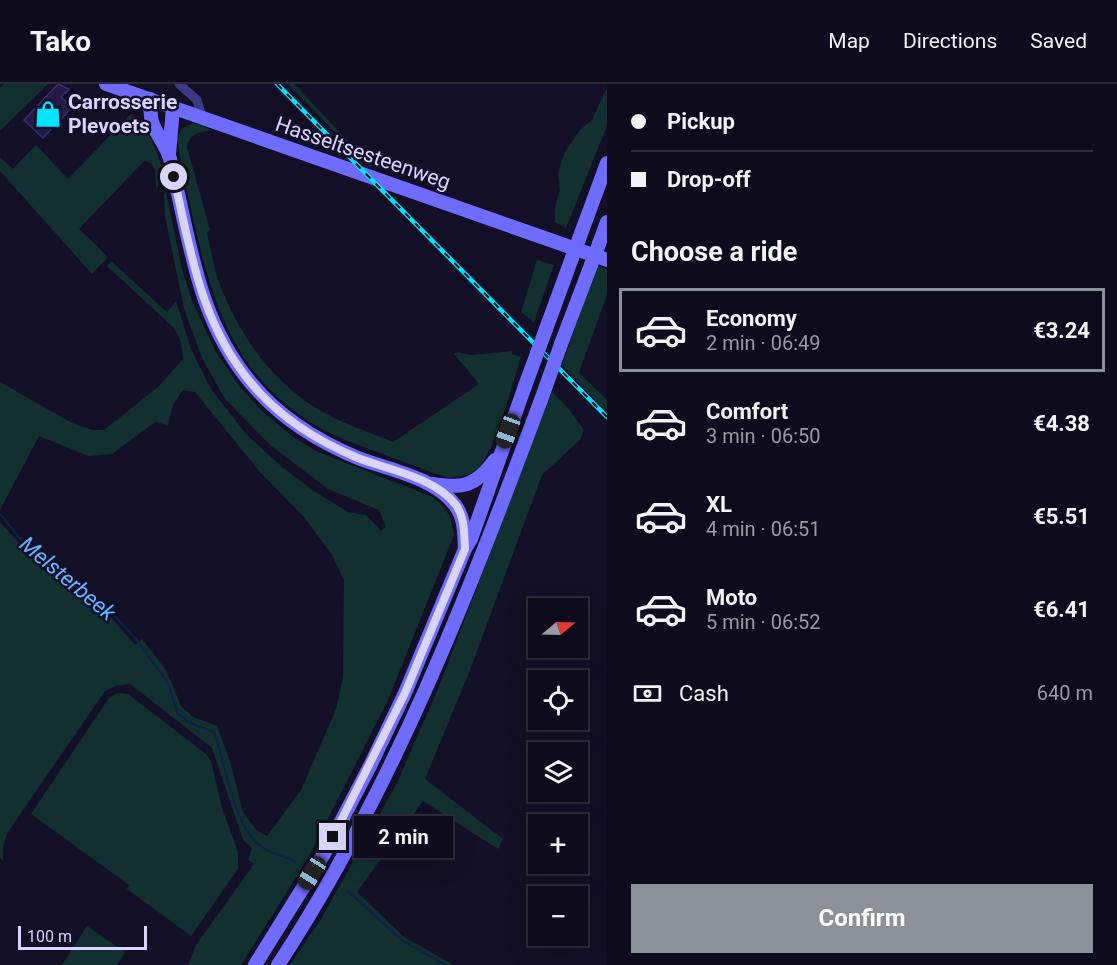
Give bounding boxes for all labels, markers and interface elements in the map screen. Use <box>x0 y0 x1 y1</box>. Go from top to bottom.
text: Tako <box>30 25 91 58</box>
text: Map <box>828 29 870 53</box>
text: Directions <box>903 29 997 53</box>
text: Saved <box>1030 29 1087 53</box>
place label: Carrosserie Plevoets <box>68 90 177 138</box>
shop icon: Carrosserie Plevoets <box>33 99 63 129</box>
text: Pickup <box>667 109 735 134</box>
street label: Hasseltsesteenweg <box>272 112 454 194</box>
route start <box>160 163 187 190</box>
text: Drop-off <box>667 167 751 192</box>
text: Choose a ride <box>631 236 797 268</box>
icon: car <box>634 303 688 357</box>
text: Economy <box>706 306 797 331</box>
text: €3.24 <box>1033 318 1090 343</box>
text: 2 min · 06:49 <box>706 331 821 355</box>
icon: car <box>634 396 688 450</box>
text: Comfort <box>706 399 788 424</box>
car <box>493 411 523 451</box>
text: €4.38 <box>1033 411 1090 436</box>
text: 3 min · 06:50 <box>706 424 821 448</box>
icon: car <box>634 489 688 543</box>
text: XL <box>706 492 732 517</box>
text: €5.51 <box>1033 504 1090 529</box>
text: 4 min · 06:51 <box>706 517 821 541</box>
water label: Melsterbeek <box>15 531 121 626</box>
icon: car <box>634 582 688 636</box>
text: Moto <box>706 585 757 610</box>
text: €6.41 <box>1033 597 1090 622</box>
north arrow <box>528 598 588 658</box>
map controls <box>528 598 588 946</box>
text: 5 min · 06:52 <box>706 610 821 634</box>
button: locate <box>528 670 588 730</box>
icon: cash <box>631 677 664 710</box>
text: Cash <box>679 681 729 706</box>
text: 640 m <box>1037 681 1093 705</box>
button: layers <box>528 742 588 802</box>
button: + <box>528 814 588 874</box>
callout: 2 min <box>354 816 453 858</box>
route end <box>319 823 346 850</box>
text: 2 min <box>378 825 429 849</box>
car <box>295 853 329 893</box>
button: Confirm <box>631 884 1093 953</box>
button: − <box>528 886 588 946</box>
scale bar <box>18 923 147 950</box>
text: 100 m <box>27 927 72 946</box>

